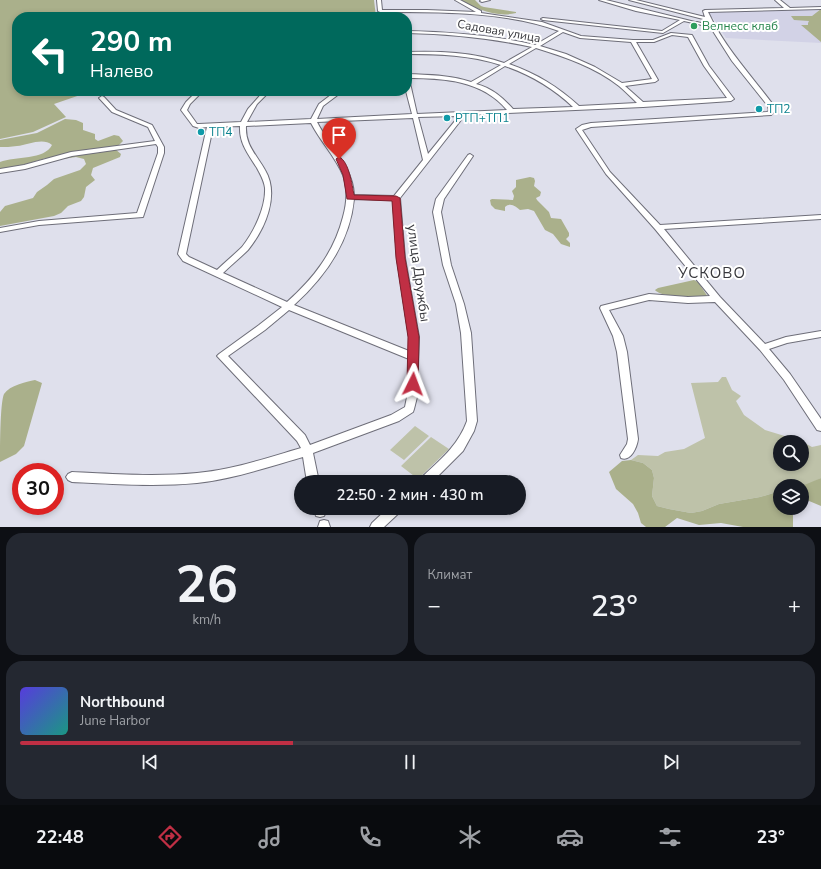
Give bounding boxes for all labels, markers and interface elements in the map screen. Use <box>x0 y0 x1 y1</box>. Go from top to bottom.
street label: Садовая улица <box>456 16 542 46</box>
place label: Велнесс клаб <box>702 18 778 34</box>
marker: Велнесс клаб <box>689 21 699 31</box>
text: 290 m <box>90 23 173 61</box>
icon: left <box>24 28 76 80</box>
text: Налево <box>90 59 154 83</box>
place label: ТП2 <box>767 101 791 117</box>
marker: ТП2 <box>754 104 764 114</box>
place label: РТП+ТП1 <box>455 110 509 126</box>
marker: РТП+ТП1 <box>442 113 452 123</box>
pin <box>322 118 356 159</box>
place label: ТП4 <box>209 124 233 140</box>
icon: arrive <box>328 124 350 146</box>
marker: ТП4 <box>196 127 206 137</box>
street label: улица Дружбы <box>402 223 435 323</box>
district label: УСКОВО <box>677 263 746 283</box>
position arrow <box>392 363 434 405</box>
map controls <box>773 435 809 515</box>
button: search <box>773 435 809 471</box>
speed limit sign: 30 <box>12 463 64 515</box>
button: layers <box>773 479 809 515</box>
text: 22:50 · 2 мин · 430 m <box>336 485 484 505</box>
text: 26 <box>176 549 238 620</box>
text: Климат <box>428 566 472 584</box>
text: 23° <box>591 586 638 627</box>
text: − <box>428 591 441 621</box>
text: + <box>788 591 801 621</box>
text: km/h <box>192 611 221 629</box>
text: Northbound <box>80 692 165 712</box>
text: June Harbor <box>80 712 150 730</box>
icon: previous <box>139 751 161 773</box>
icon: pause <box>399 751 421 773</box>
icon: next <box>660 751 682 773</box>
icon: directions <box>156 823 184 851</box>
icon: music <box>256 823 284 851</box>
icon: phone <box>356 823 384 851</box>
icon: climate <box>456 823 484 851</box>
icon: car <box>556 823 584 851</box>
icon: filters <box>656 823 684 851</box>
text: 22:48 <box>36 825 84 849</box>
text: 23° <box>756 825 785 849</box>

